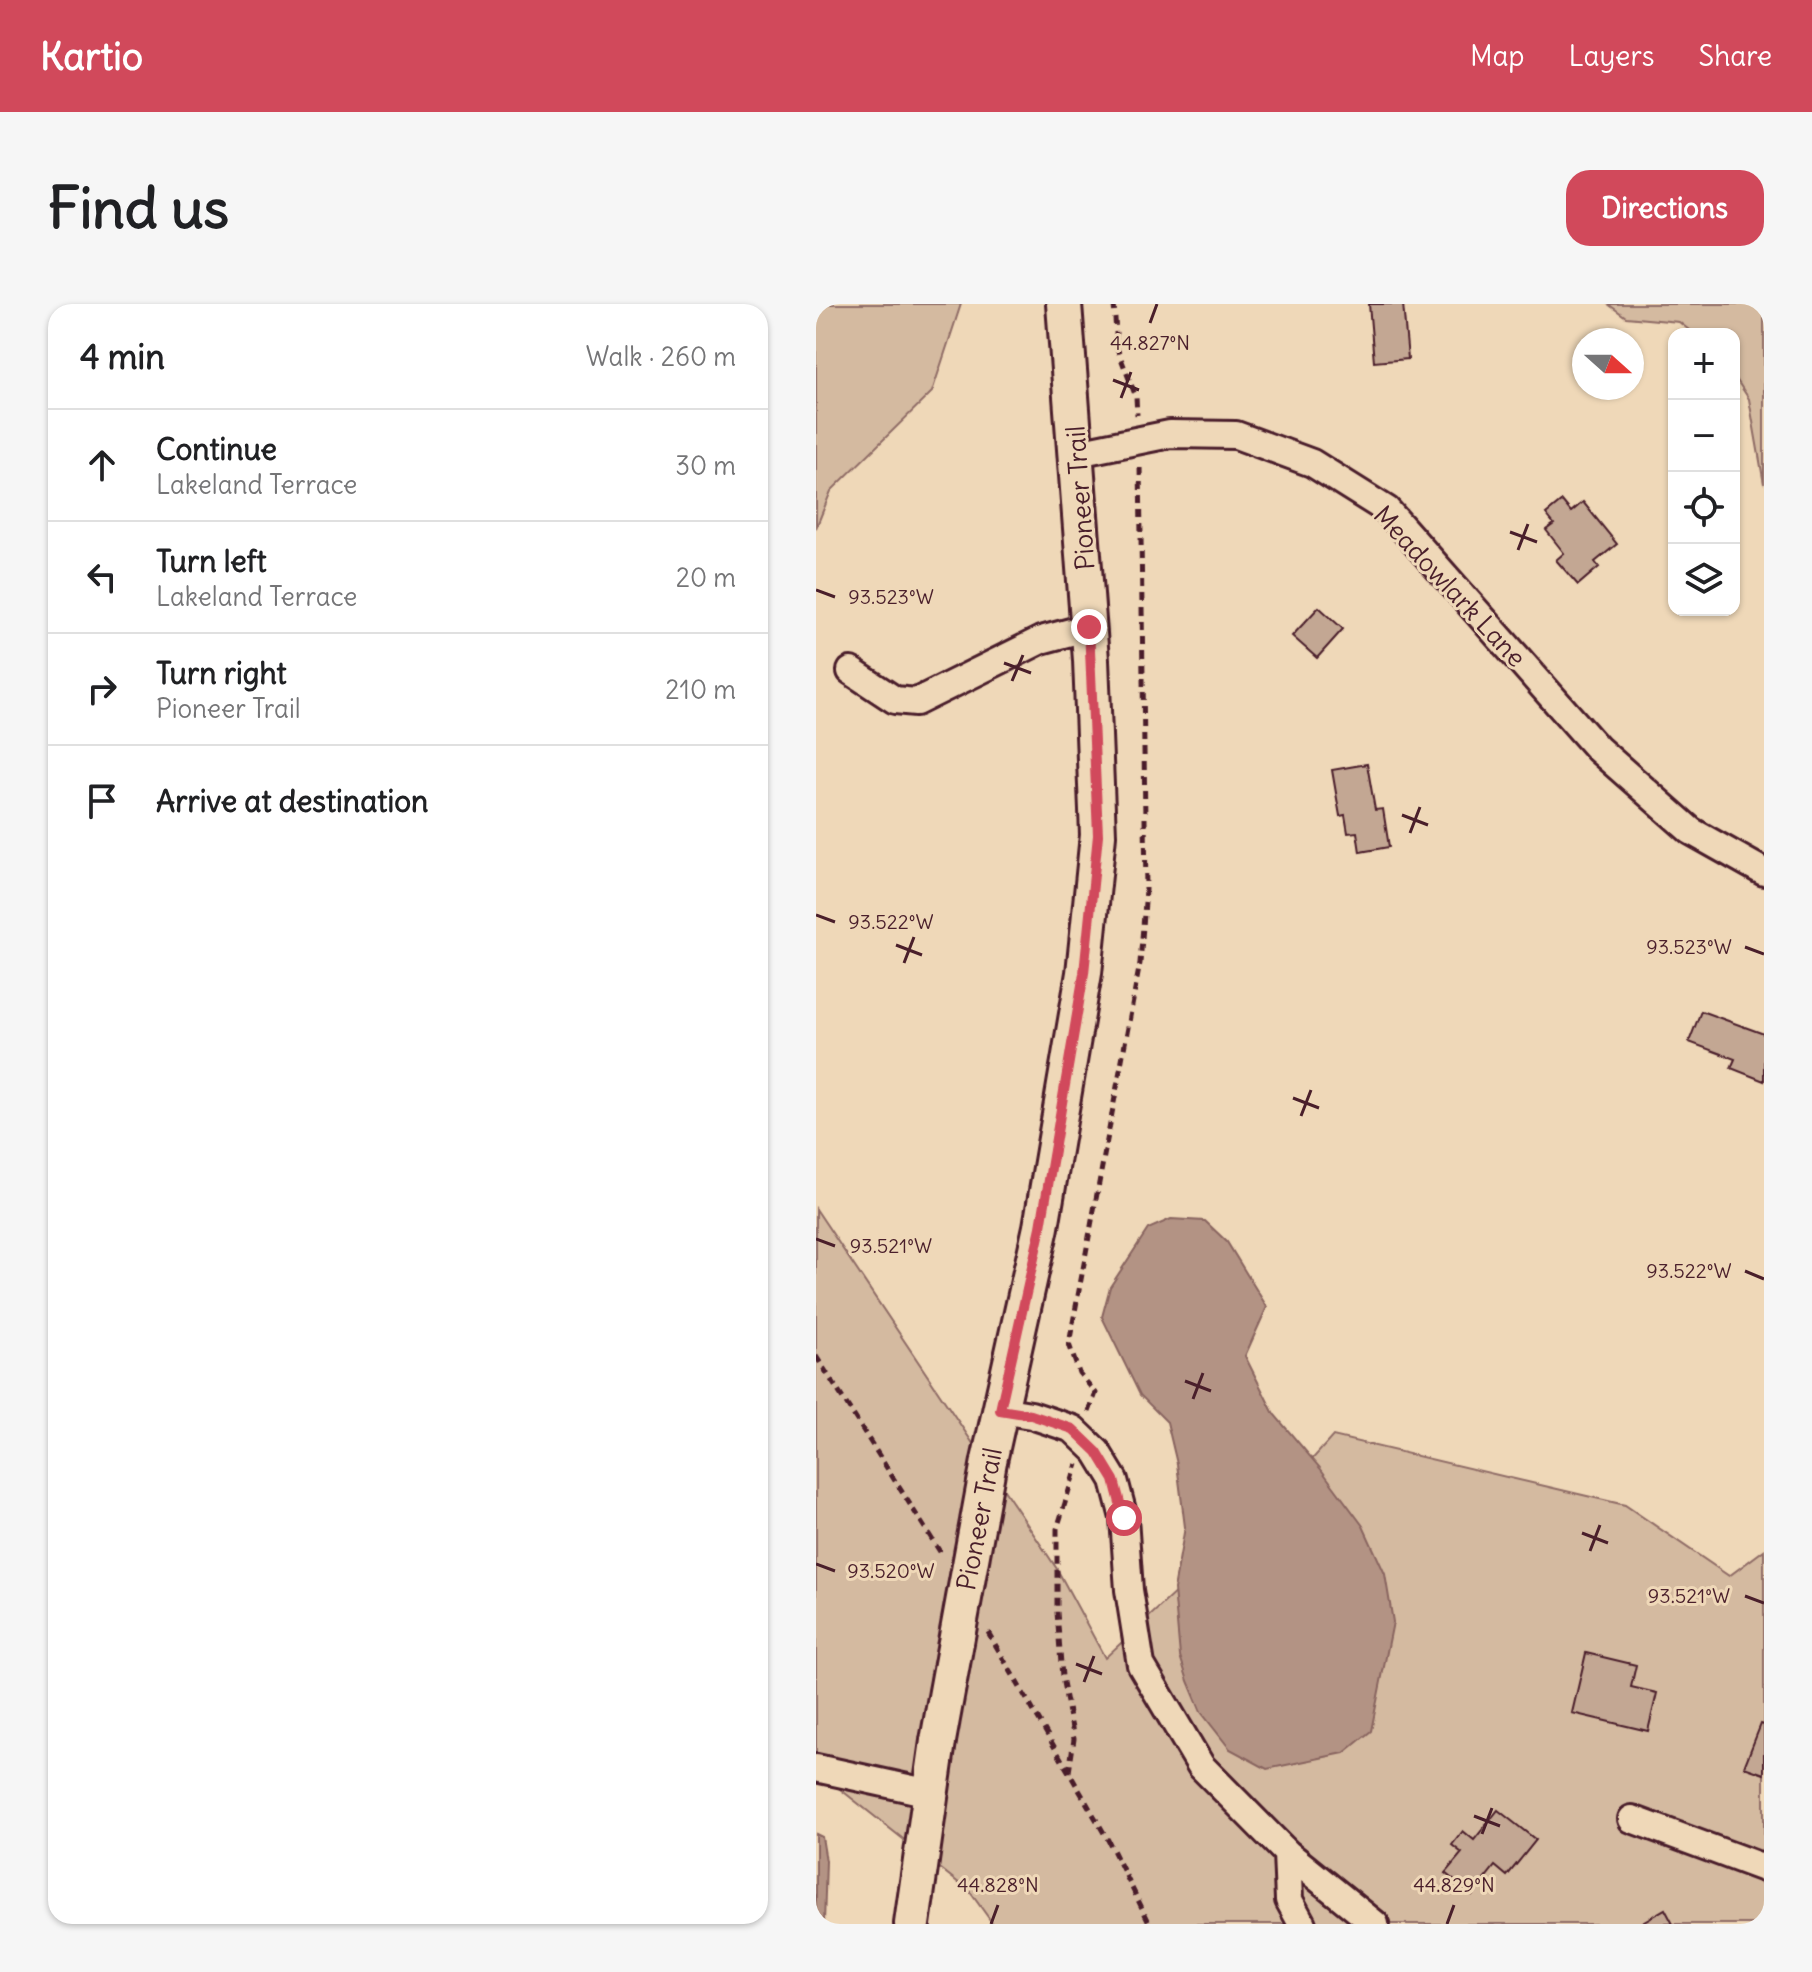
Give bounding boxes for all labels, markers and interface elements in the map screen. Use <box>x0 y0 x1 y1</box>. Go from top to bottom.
text: Kartio <box>40 33 143 80</box>
text: Map <box>1470 38 1525 74</box>
text: Layers <box>1569 38 1655 74</box>
text: Share <box>1699 38 1772 74</box>
button: Directions <box>1566 170 1764 246</box>
text: Find us <box>48 173 229 243</box>
north arrow <box>1572 328 1644 400</box>
map controls <box>1668 328 1740 616</box>
button: + <box>1668 328 1740 400</box>
text: 44.827°N <box>1110 330 1190 355</box>
text: 4 min <box>80 335 165 378</box>
text: Walk · 260 m <box>586 340 736 373</box>
button: − <box>1668 400 1740 472</box>
street label: Pioneer Trail <box>1058 425 1102 571</box>
text: Continue <box>156 430 277 468</box>
icon: ahead <box>80 443 124 487</box>
text: 30 m <box>675 449 736 482</box>
text: Lakeland Terrace <box>156 468 357 501</box>
button: locate <box>1668 472 1740 544</box>
street label: Meadowlark Lane <box>1367 498 1533 674</box>
text: Turn left <box>156 542 267 580</box>
button: layers <box>1668 544 1740 616</box>
icon: left <box>80 555 124 599</box>
text: 20 m <box>676 561 736 594</box>
text: Lakeland Terrace <box>156 580 357 613</box>
text: 93.523°W <box>848 584 934 609</box>
route end <box>1071 609 1107 645</box>
text: Turn right <box>156 654 287 692</box>
icon: right <box>80 667 124 711</box>
text: 210 m <box>665 673 736 706</box>
text: Pioneer Trail <box>156 692 301 725</box>
icon: arrive <box>80 779 124 823</box>
text: Arrive at destination <box>156 782 428 820</box>
text: 93.522°W <box>848 909 934 934</box>
text: 93.523°W <box>1646 934 1732 959</box>
text: 93.521°W <box>850 1233 932 1258</box>
text: 93.522°W <box>1646 1258 1732 1283</box>
street label: Pioneer Trail <box>949 1445 1009 1593</box>
route start <box>1106 1500 1142 1536</box>
text: 93.520°W <box>847 1558 935 1583</box>
text: 93.521°W <box>1648 1583 1730 1608</box>
text: 44.828°N <box>957 1872 1039 1897</box>
text: 44.829°N <box>1413 1872 1495 1897</box>

